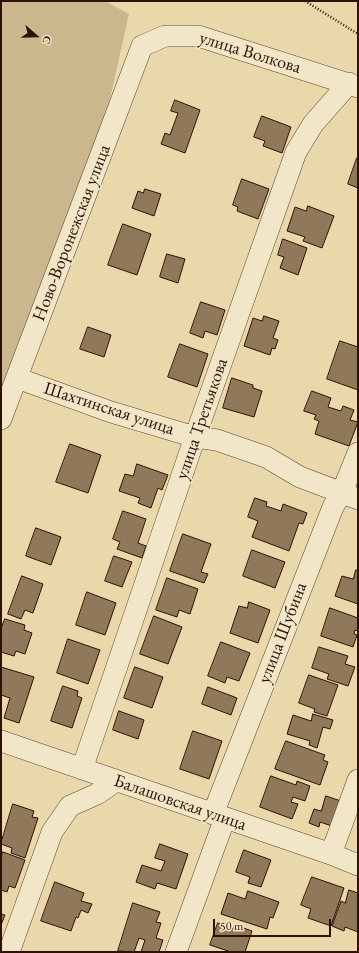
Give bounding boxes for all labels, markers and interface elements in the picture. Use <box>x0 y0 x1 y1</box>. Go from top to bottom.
north arrow <box>16 16 56 56</box>
street label: улица Волкова <box>197 27 303 79</box>
text: С <box>39 34 55 46</box>
street label: Ново-Воронежская улица <box>28 142 116 324</box>
street label: улица Третьякова <box>171 355 233 483</box>
street label: Шахтинская улица <box>41 378 177 440</box>
street label: улица Шубина <box>254 579 312 687</box>
street label: Балашовская улица <box>111 770 249 836</box>
scale bar <box>215 911 333 937</box>
text: 50 m <box>220 918 243 934</box>

